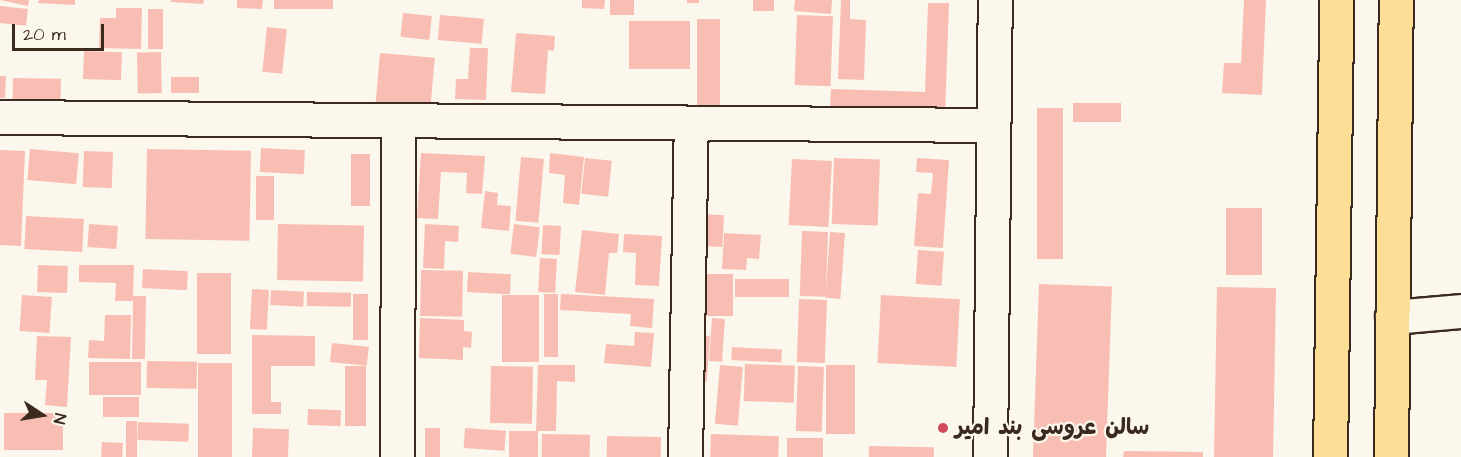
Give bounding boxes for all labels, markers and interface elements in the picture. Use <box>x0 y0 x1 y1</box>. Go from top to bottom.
scale bar <box>15 12 106 50</box>
text: 20 m <box>23 22 66 47</box>
north arrow <box>12 385 72 445</box>
text: N <box>48 412 71 426</box>
place label: سالن عروسی بند امیر <box>955 415 1149 441</box>
marker: سالن عروسی بند امیر <box>936 421 950 435</box>

